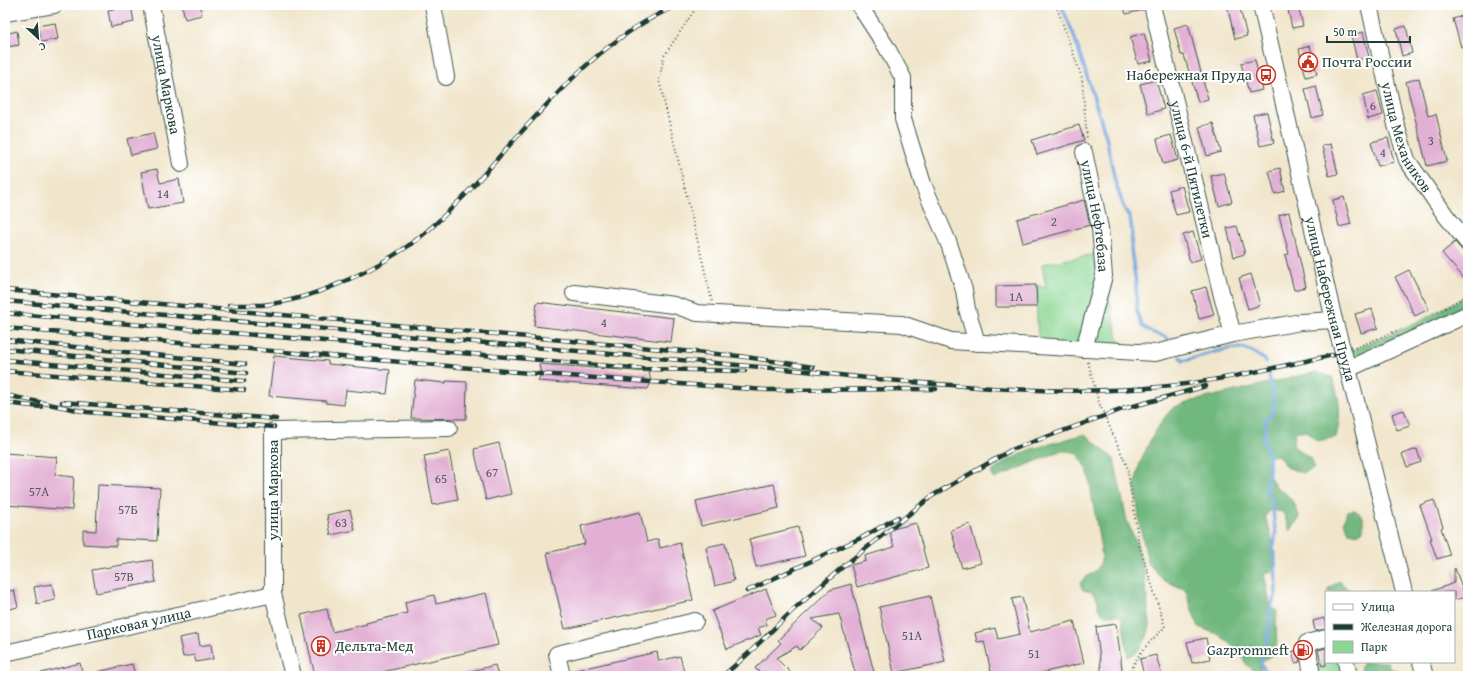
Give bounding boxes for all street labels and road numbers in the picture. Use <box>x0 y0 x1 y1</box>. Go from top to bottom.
street label: улица Маркова <box>147 32 186 137</box>
street label: улица Механиков <box>1376 79 1437 196</box>
street label: улица 6-й Пятилетки <box>1165 97 1219 240</box>
street label: улица Нефтебаза <box>1076 157 1115 274</box>
street label: улица Набережная Пруда <box>1300 213 1362 384</box>
street label: улица Маркова <box>262 439 283 541</box>
street label: Парковая улица <box>84 601 194 645</box>

